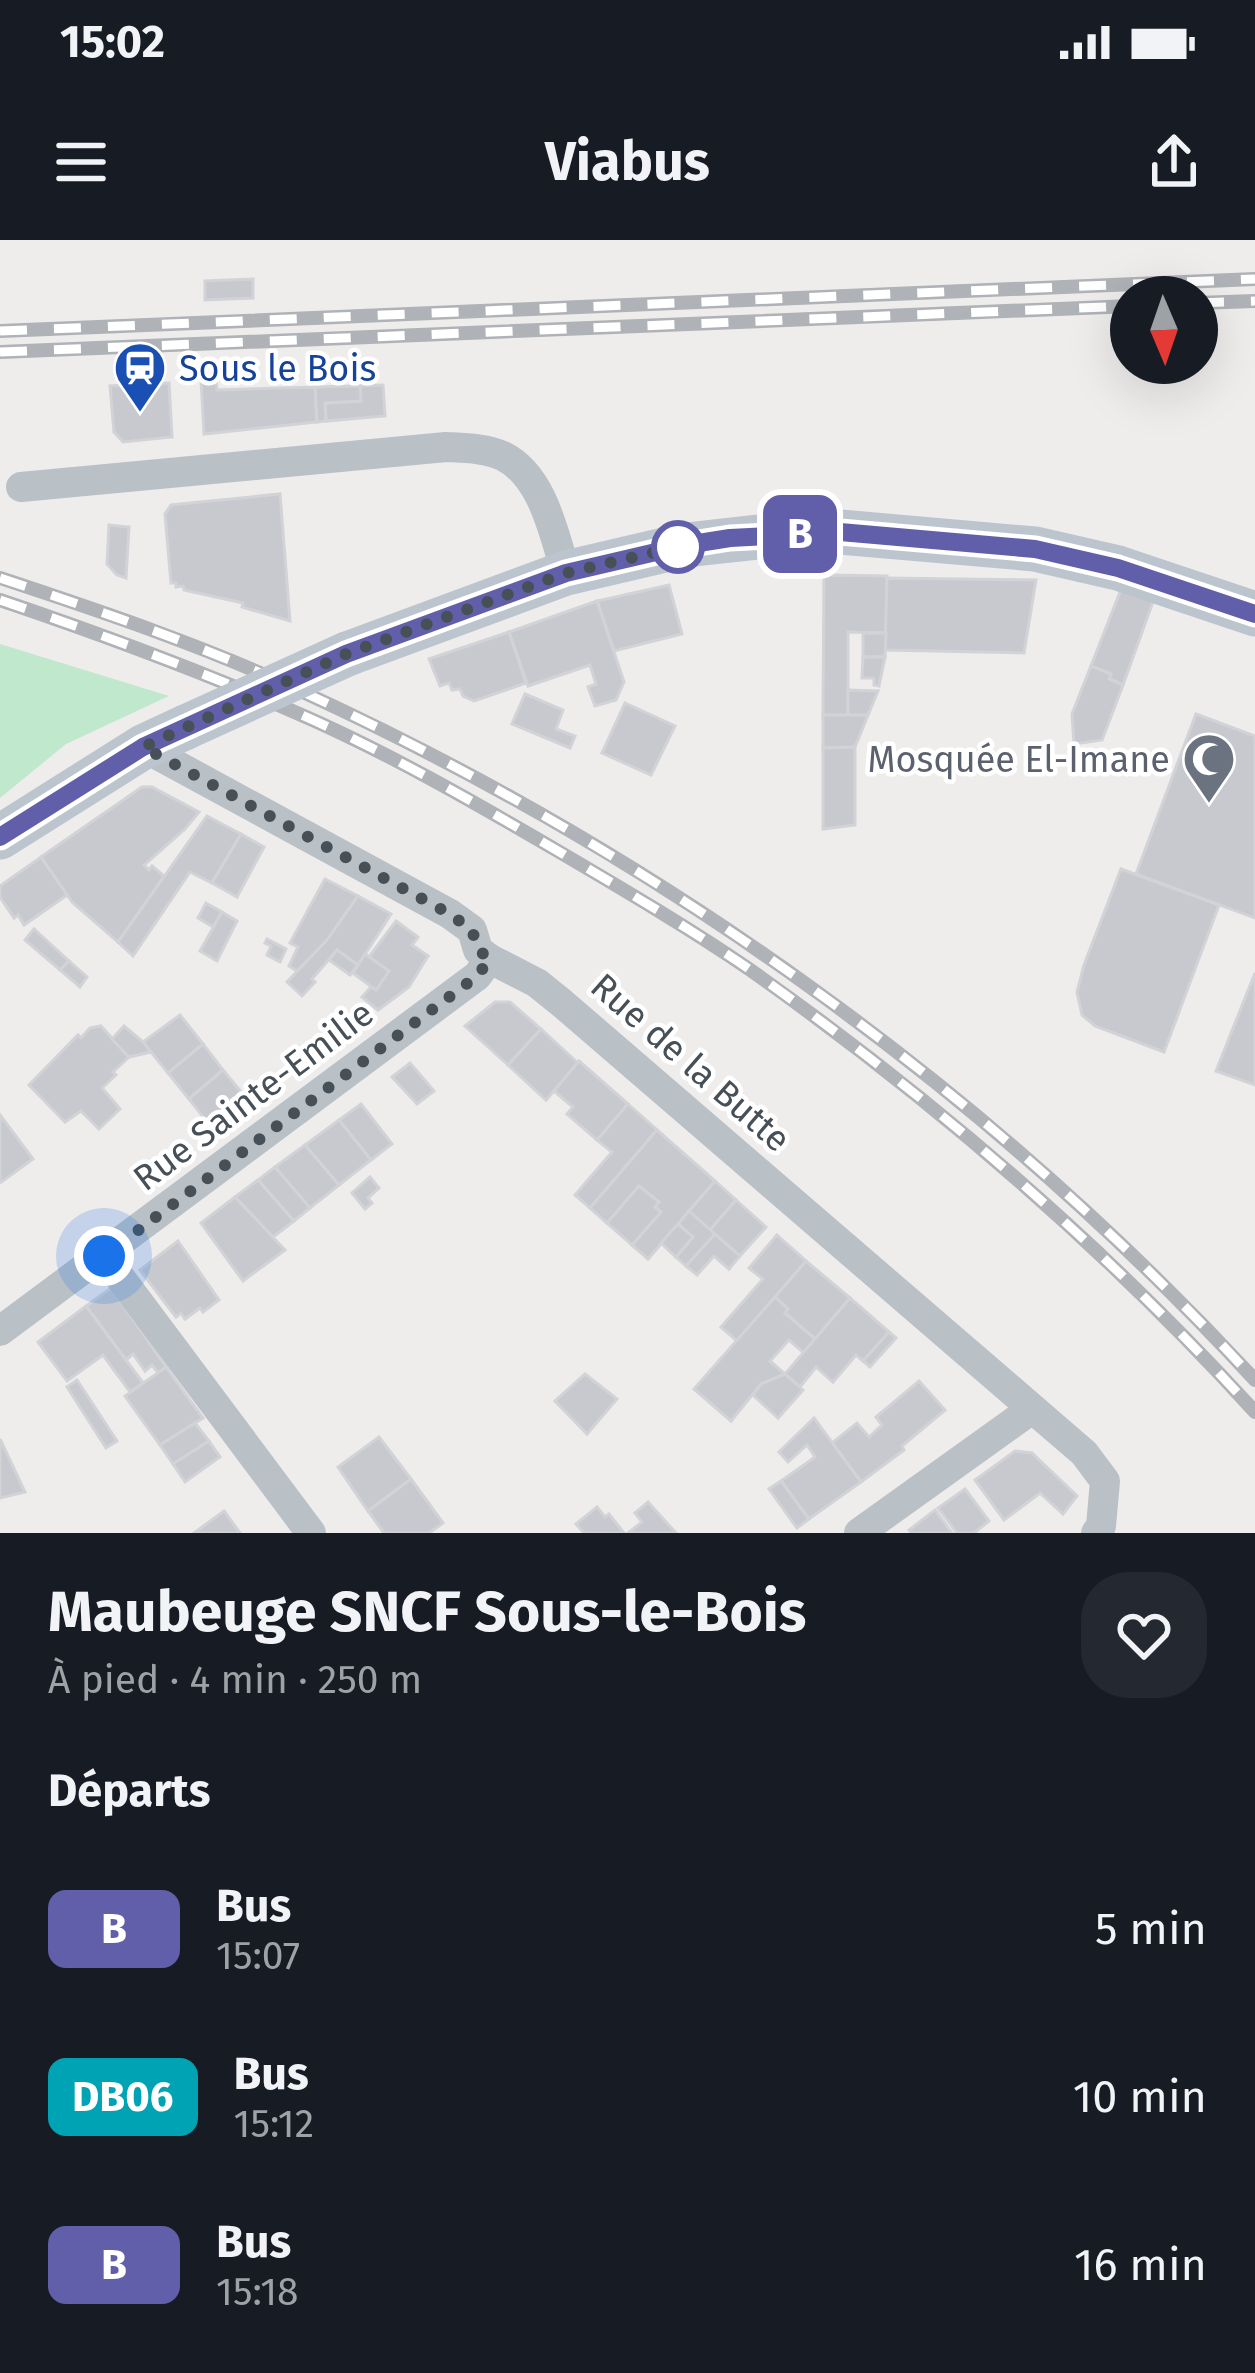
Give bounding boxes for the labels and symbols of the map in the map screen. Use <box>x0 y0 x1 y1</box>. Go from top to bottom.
north arrow <box>1110 276 1218 384</box>
station icon: Sous le Bois <box>112 340 168 414</box>
place label: Sous le Bois <box>179 347 376 391</box>
line badge: B <box>761 495 839 573</box>
unlabelled marker <box>653 522 703 572</box>
mosque icon: Mosquée El-Imane <box>1181 731 1237 805</box>
place label: Mosquée El-Imane <box>867 738 1170 782</box>
street label: Rue de la Butte <box>582 964 799 1161</box>
street label: Rue Sainte-Emilie <box>125 991 382 1200</box>
your location <box>74 1226 134 1286</box>

